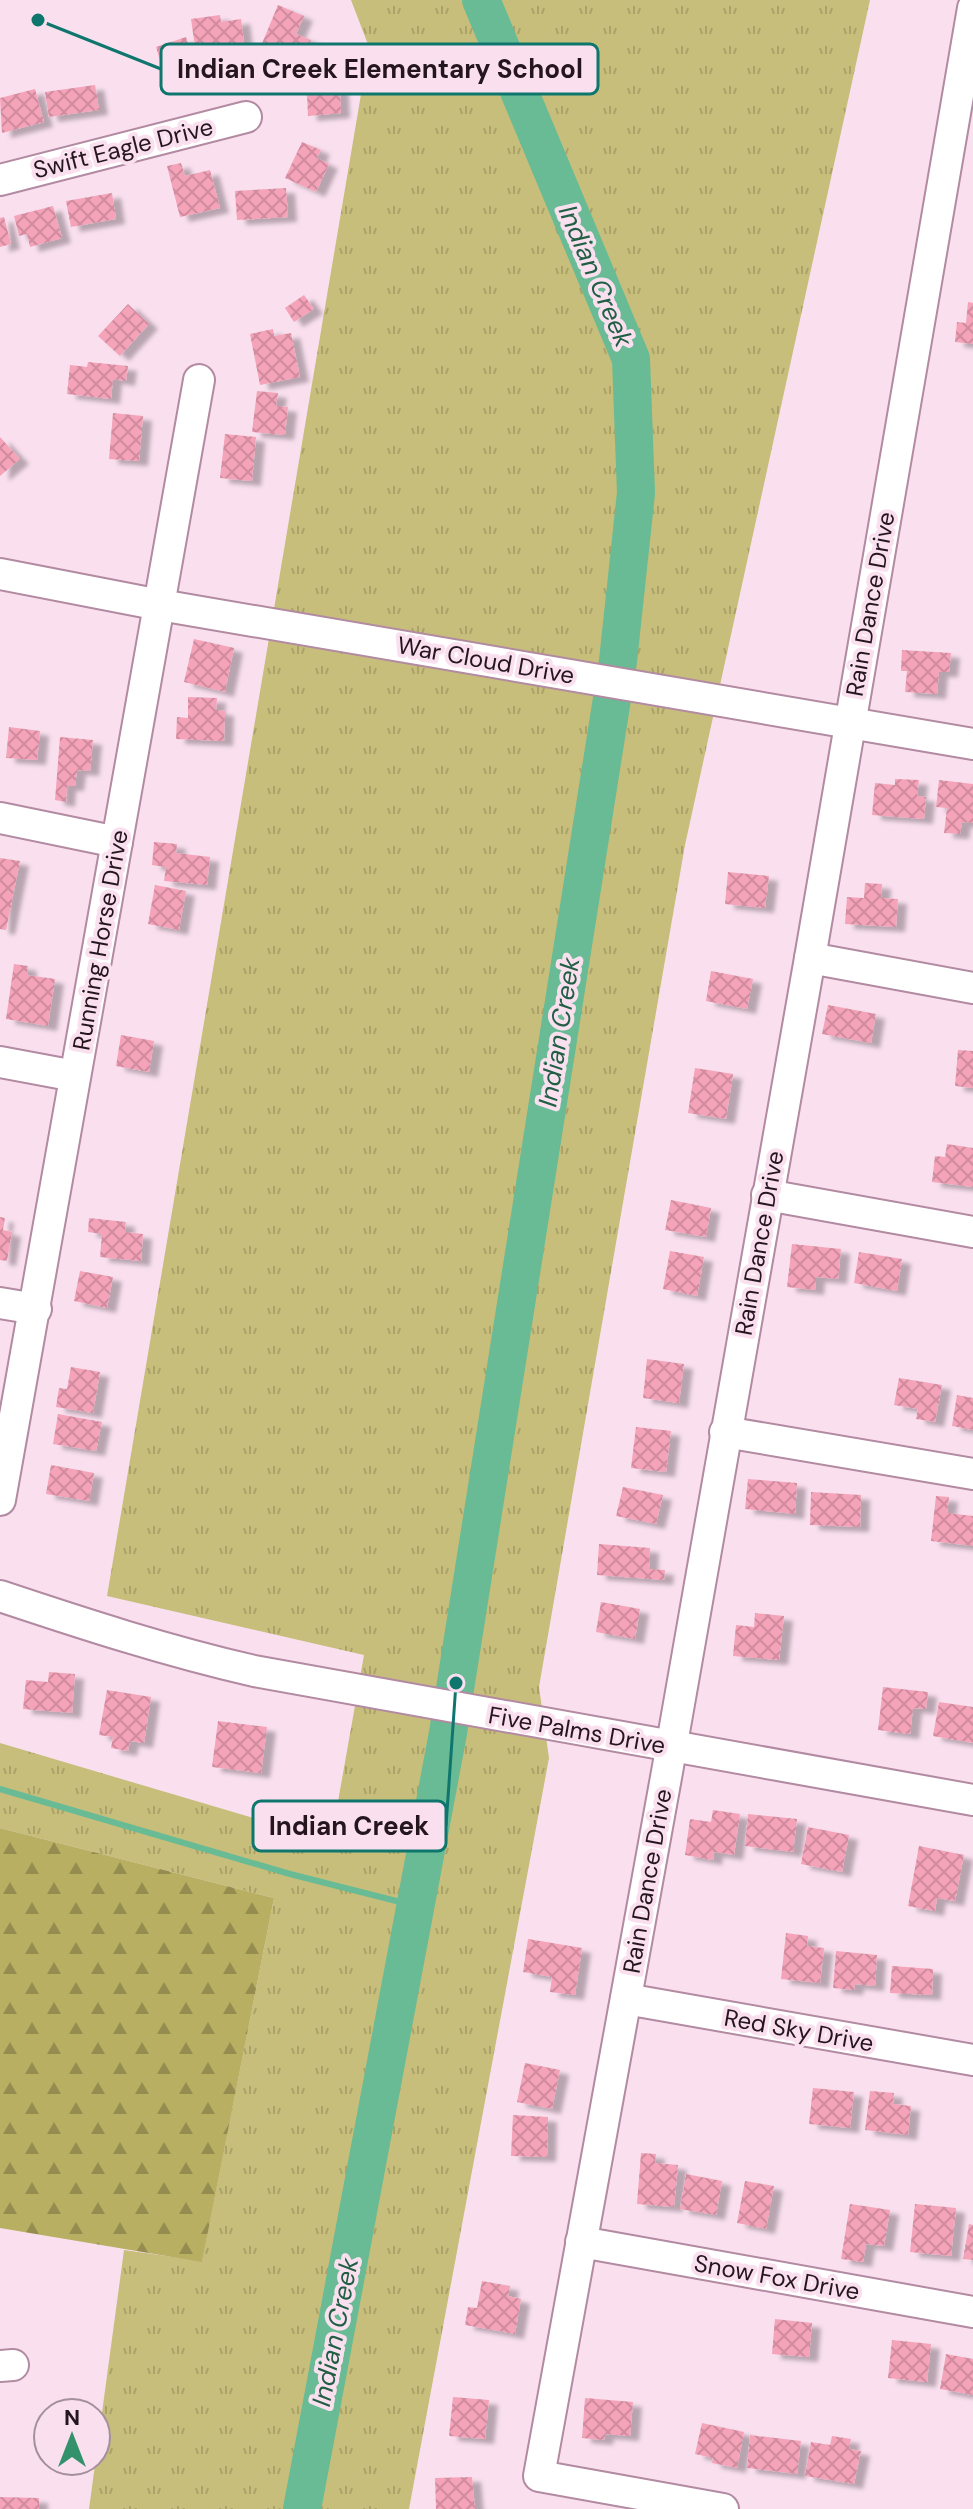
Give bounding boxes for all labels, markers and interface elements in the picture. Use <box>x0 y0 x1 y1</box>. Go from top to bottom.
callout: Indian Creek Elementary School <box>161 44 598 94</box>
text: Indian Creek Elementary School <box>177 52 583 86</box>
street label: Swift Eagle Drive <box>30 111 216 185</box>
water label: Indian Creek <box>551 200 641 353</box>
street label: Rain Dance Drive <box>839 509 901 699</box>
street label: War Cloud Drive <box>395 629 577 691</box>
street label: Running Horse Drive <box>65 827 135 1053</box>
water label: Indian Creek <box>530 954 588 1109</box>
street label: Rain Dance Drive <box>728 1148 790 1338</box>
street label: Five Palms Drive <box>486 1699 668 1761</box>
street label: Rain Dance Drive <box>616 1786 678 1976</box>
callout: Indian Creek <box>253 1801 446 1851</box>
text: Indian Creek <box>269 1809 429 1843</box>
street label: Red Sky Drive <box>722 2002 876 2058</box>
street label: Snow Fox Drive <box>692 2247 862 2307</box>
water label: Indian Creek <box>304 2254 366 2409</box>
north arrow <box>32 2397 112 2477</box>
text: N <box>64 2403 80 2432</box>

